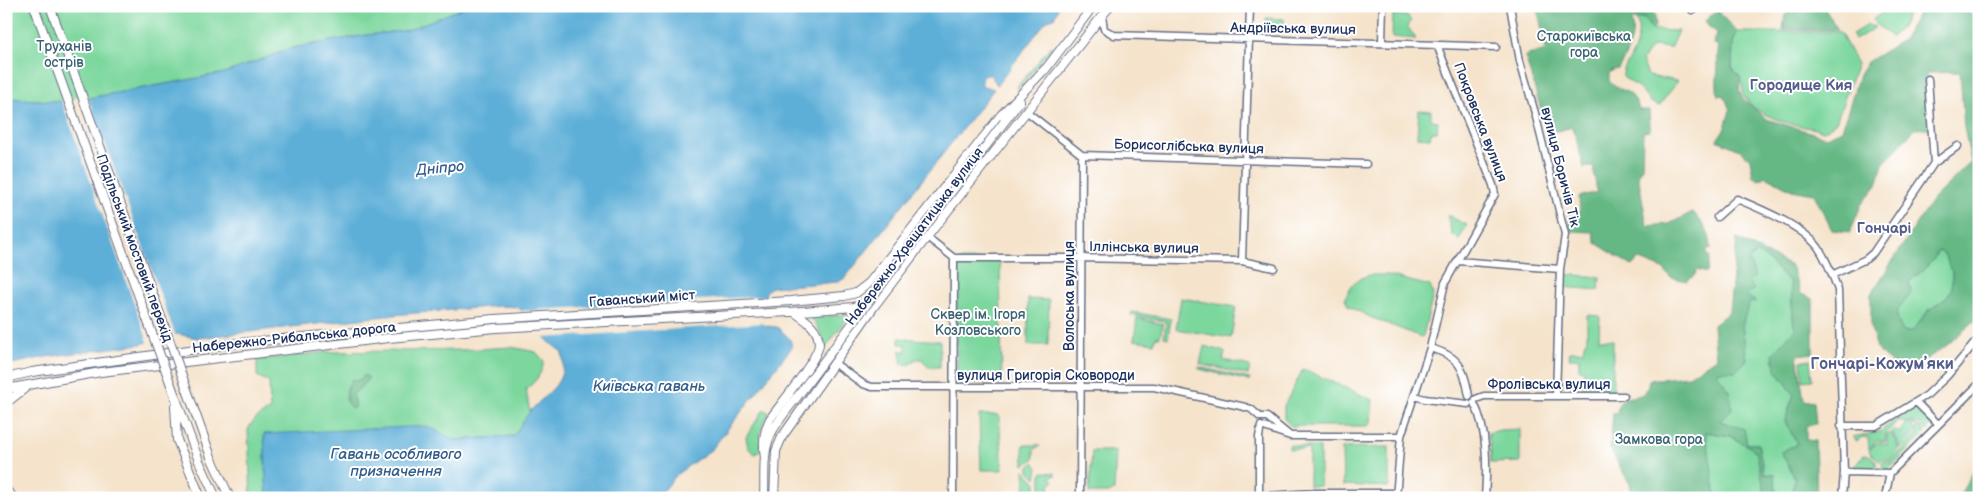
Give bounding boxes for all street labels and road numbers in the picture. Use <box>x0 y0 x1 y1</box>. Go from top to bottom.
street label: Андріївська вулиця <box>1229 19 1356 38</box>
street label: Покровська вулиця <box>1450 60 1511 184</box>
street label: вулиця Боричів Тік <box>1537 105 1584 229</box>
street label: Борисоглібська вулиця <box>1114 135 1264 158</box>
street label: Набережно-Хрещатицька вулиця <box>842 144 987 329</box>
street label: Подільський мостовий перехід <box>93 152 177 345</box>
street label: Іллінська вулиця <box>1089 238 1199 257</box>
street label: Волоська вулиця <box>1061 241 1078 351</box>
street label: Гаванський міст <box>588 286 696 311</box>
street label: Набережно-Рибальська дорога <box>191 318 398 357</box>
street label: вулиця Григорія Сковороди <box>957 367 1135 384</box>
street label: Фролівська вулиця <box>1487 376 1611 393</box>

